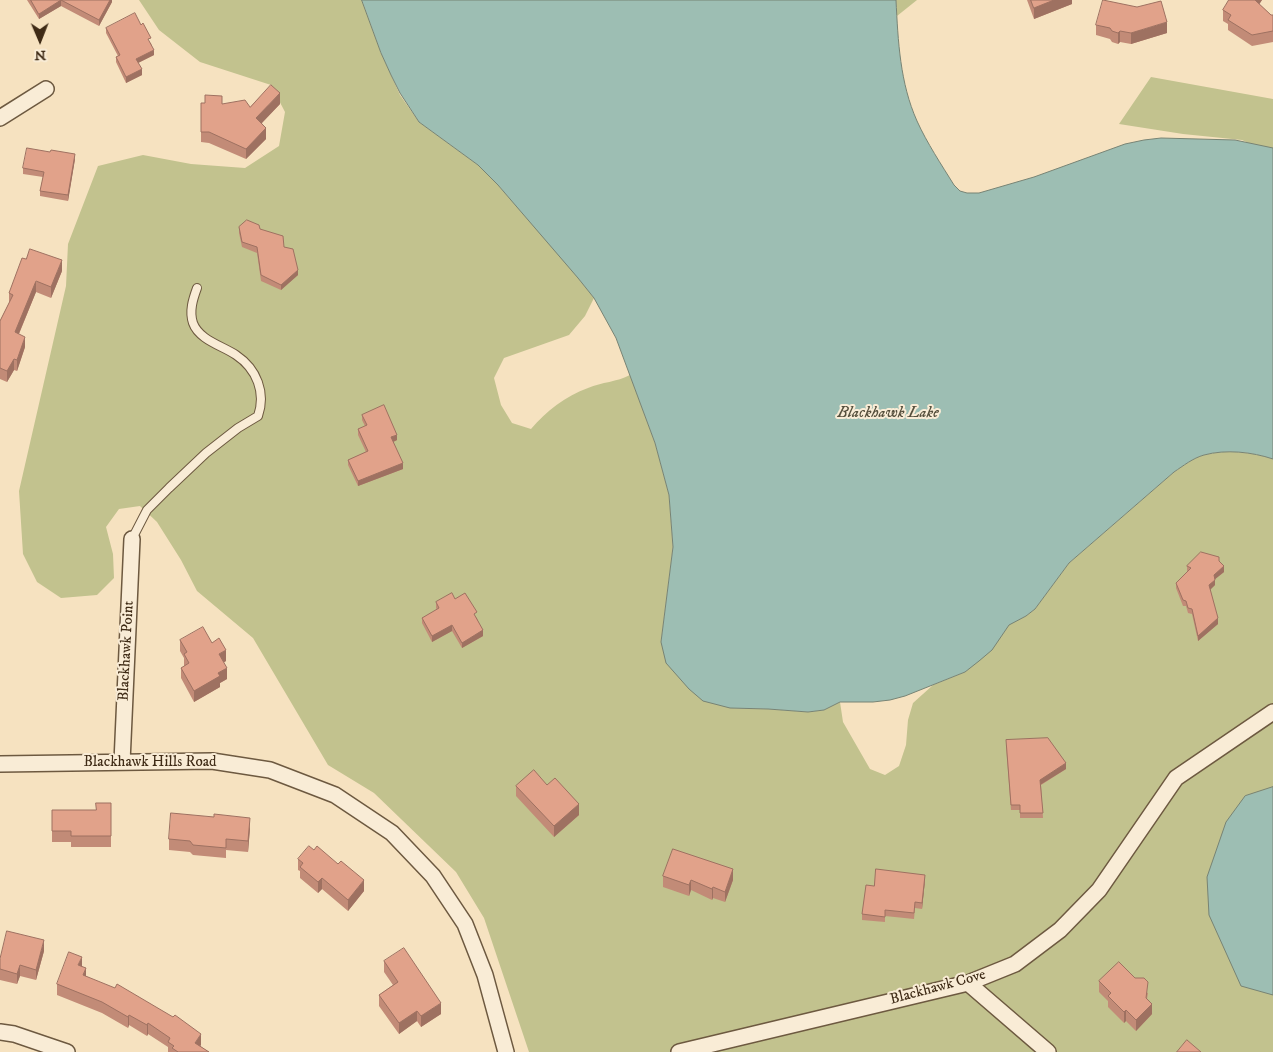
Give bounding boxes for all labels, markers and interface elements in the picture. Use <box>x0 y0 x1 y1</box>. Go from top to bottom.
north arrow <box>15 15 65 65</box>
text: N <box>34 46 46 64</box>
water label: Blackhawk Lake <box>837 404 939 424</box>
street label: Blackhawk Point <box>115 600 139 702</box>
street label: Blackhawk Hills Road <box>83 754 217 772</box>
street label: Blackhawk Cove <box>888 967 988 1009</box>

